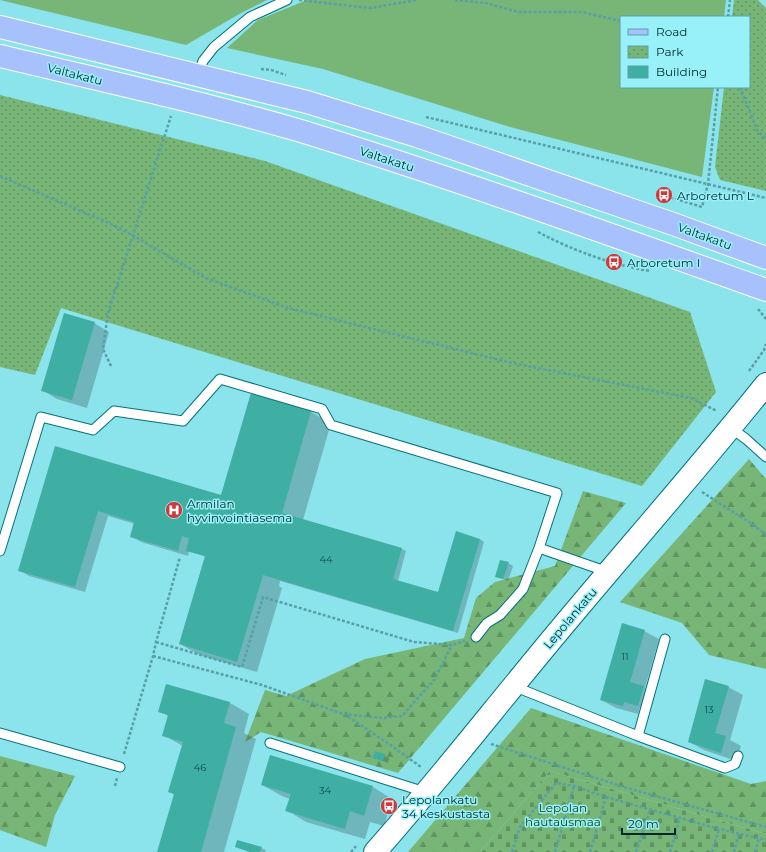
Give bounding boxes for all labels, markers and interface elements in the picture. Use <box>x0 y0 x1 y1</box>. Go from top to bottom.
legend <box>620 16 750 88</box>
text: Road <box>656 24 687 39</box>
text: Park <box>656 44 684 59</box>
street label: Valtakatu <box>46 60 104 88</box>
text: Building <box>656 64 707 79</box>
street label: Valtakatu <box>358 143 416 175</box>
bus stop icon: Arboretum L <box>654 185 674 205</box>
place label: Arboretum L <box>677 188 754 203</box>
street label: Valtakatu <box>676 219 734 253</box>
bus stop icon: Arboretum I <box>604 252 624 272</box>
place label: Arboretum I <box>627 255 700 270</box>
place label: Armilan hyvinvointiasema <box>187 496 292 525</box>
hospital icon: Armilan hyvinvointiasema <box>164 500 184 520</box>
house number: 44 <box>319 553 333 566</box>
street label: Lepolankatu <box>540 584 600 652</box>
house number: 11 <box>621 650 629 663</box>
house number: 13 <box>704 703 714 716</box>
house number: 46 <box>194 761 206 774</box>
house number: 34 <box>319 784 332 797</box>
place label: Lepolankatu 34 keskustasta <box>402 792 490 821</box>
bus stop icon: Lepolankatu 34 keskustasta <box>379 796 399 816</box>
park label: Lepolan hautausmaa <box>525 800 601 829</box>
scale bar <box>622 810 675 836</box>
text: 20 m <box>628 816 659 831</box>

